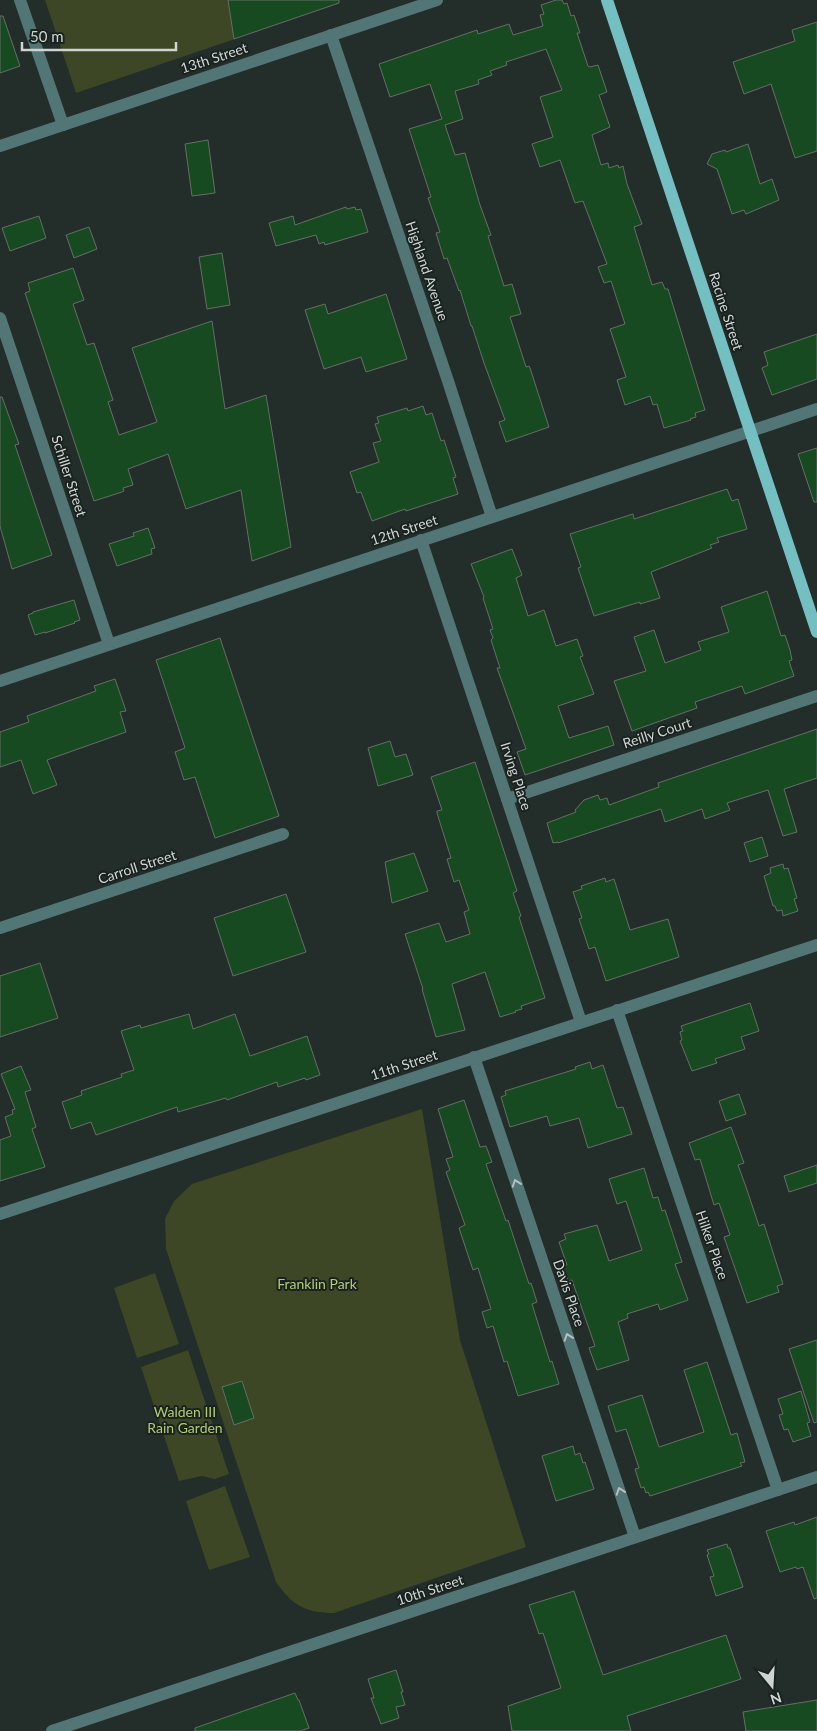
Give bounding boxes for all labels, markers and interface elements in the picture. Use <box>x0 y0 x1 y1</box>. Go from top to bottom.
scale bar <box>22 20 176 52</box>
text: 50 m <box>30 27 64 45</box>
street label: 13th Street <box>178 39 250 76</box>
street label: Highland Avenue <box>402 219 453 323</box>
street label: Racine Street <box>706 270 747 352</box>
street label: Schiller Street <box>48 433 91 519</box>
street label: 12th Street <box>368 511 440 548</box>
street label: Reilly Court <box>620 713 693 752</box>
street label: Irving Place <box>497 740 535 812</box>
street label: Carroll Street <box>96 846 178 887</box>
street label: 11th Street <box>368 1046 440 1083</box>
one-way arrow <box>512 1179 522 1188</box>
street label: Hilker Place <box>693 1208 732 1282</box>
street label: Davis Place <box>550 1257 589 1329</box>
park label: Franklin Park <box>277 1275 358 1292</box>
one-way arrow <box>564 1333 574 1342</box>
park label: Walden III Rain Garden <box>147 1403 223 1436</box>
one-way arrow <box>615 1488 625 1496</box>
street label: 10th Street <box>394 1571 466 1608</box>
north arrow <box>747 1661 797 1711</box>
text: N <box>768 1689 784 1709</box>

